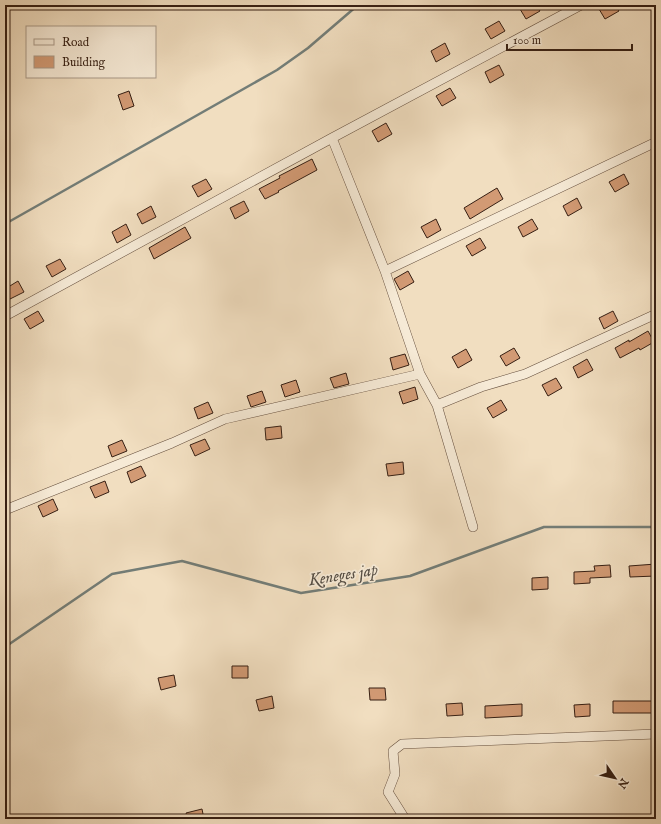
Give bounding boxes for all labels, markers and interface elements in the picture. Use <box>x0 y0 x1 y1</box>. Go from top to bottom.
legend <box>26 26 156 78</box>
scale bar <box>507 26 632 52</box>
text: 100 m <box>513 33 541 48</box>
text: Road <box>62 35 90 50</box>
text: Building <box>62 55 106 70</box>
water label: Keneges jap <box>306 560 379 591</box>
north arrow <box>595 758 635 798</box>
text: N <box>614 774 631 791</box>

